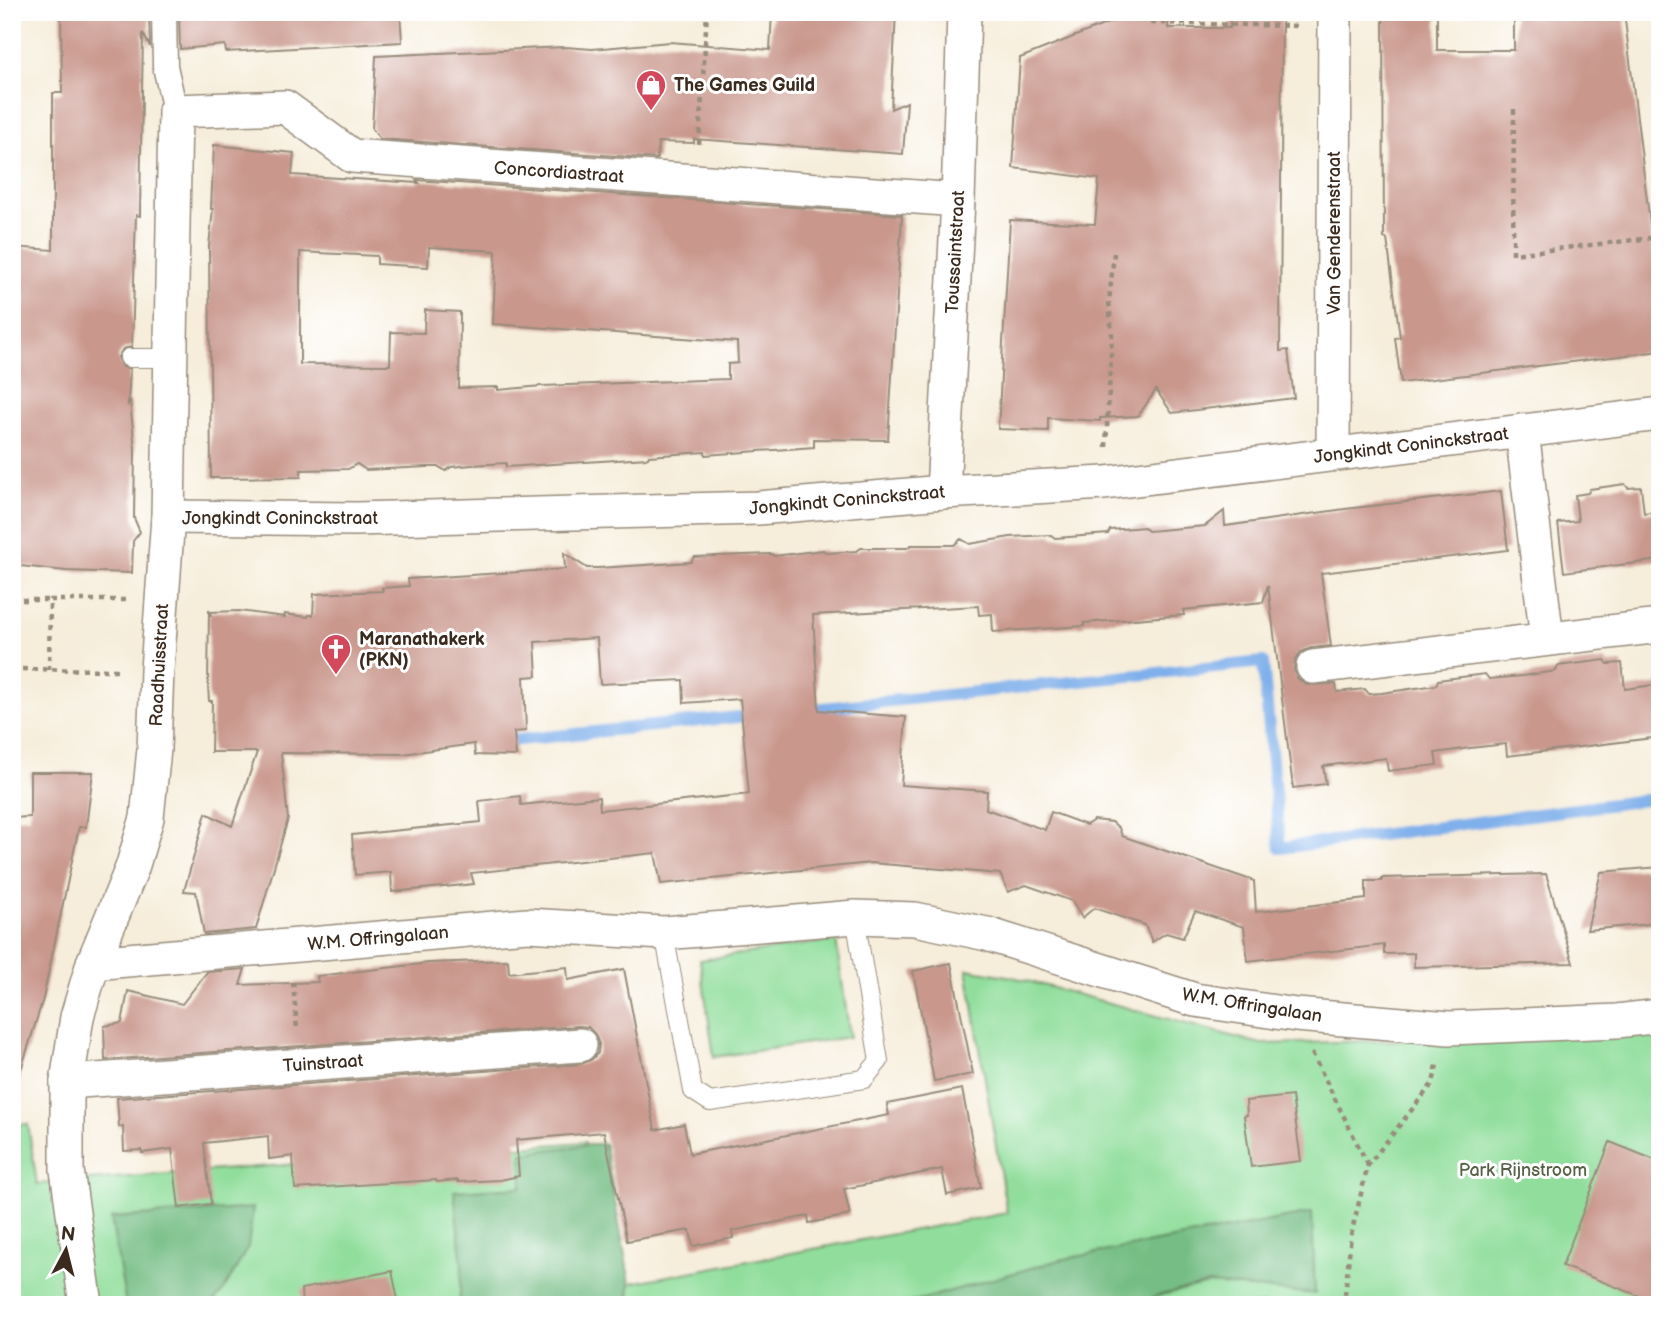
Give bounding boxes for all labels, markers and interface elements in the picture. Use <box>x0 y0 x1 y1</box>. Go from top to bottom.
shop icon: The Games Guild <box>634 68 668 112</box>
place label: The Games Guild <box>674 75 815 96</box>
street label: Van Genderenstraat <box>1324 151 1345 315</box>
street label: Concordiastraat <box>493 157 625 188</box>
street label: Toussaintstraat <box>942 189 969 314</box>
street label: Jongkindt Coninckstraat <box>1312 423 1510 468</box>
street label: Jongkindt Coninckstraat <box>748 481 946 520</box>
street label: Jongkindt Coninckstraat <box>182 508 379 529</box>
street label: Raadhuisstraat <box>146 603 173 727</box>
place label: Maranathakerk (PKN) <box>359 629 485 671</box>
church icon: Maranathakerk (PKN) <box>319 632 353 676</box>
street label: W.M. Offringalaan <box>307 922 449 955</box>
street label: W.M. Offringalaan <box>1180 984 1323 1027</box>
street label: Tuinstraat <box>282 1050 364 1077</box>
park label: Park Rijnstroom <box>1459 1160 1587 1181</box>
north arrow <box>32 1216 102 1286</box>
text: N <box>59 1222 76 1247</box>

